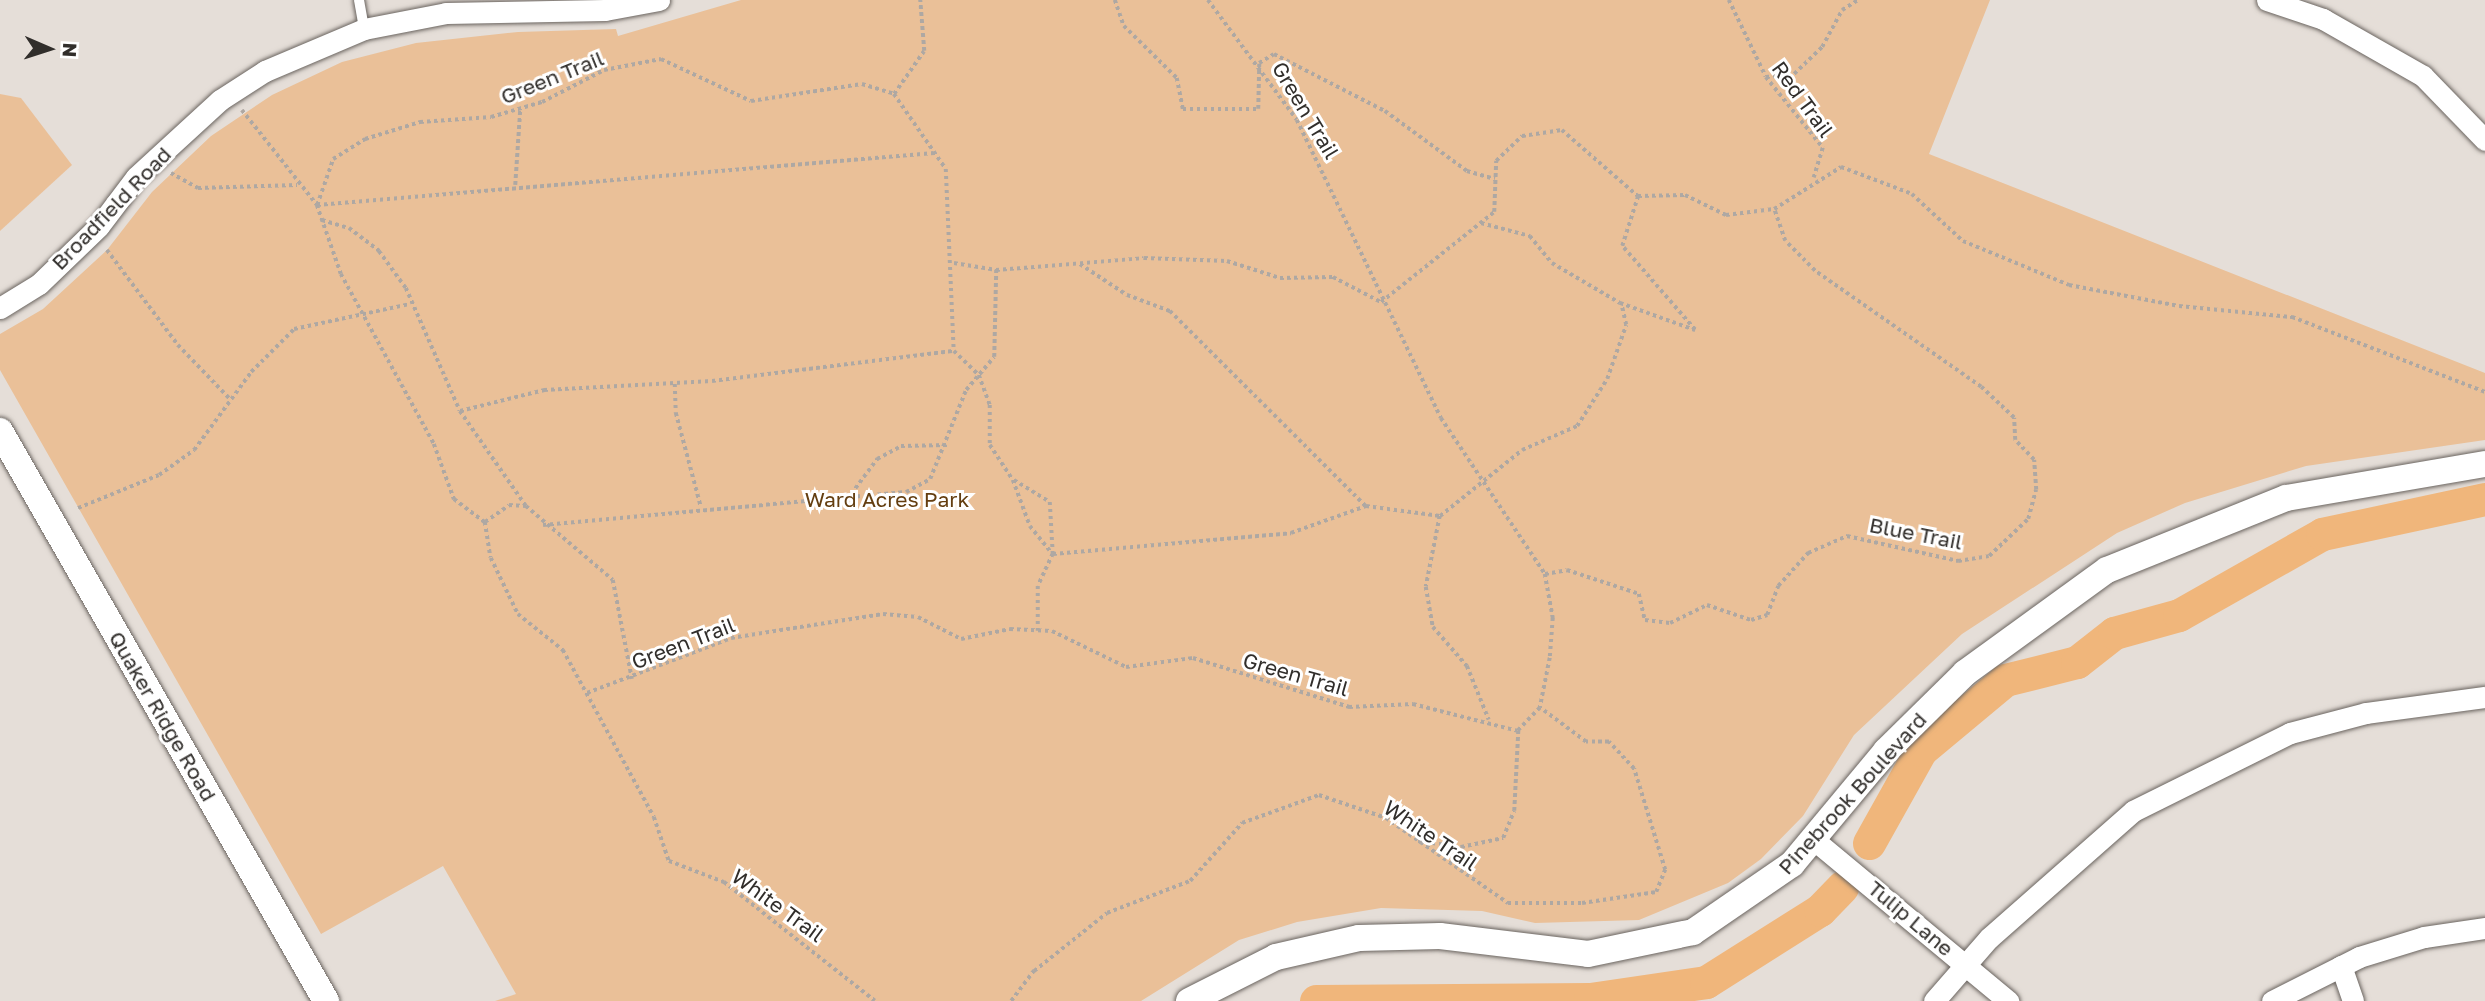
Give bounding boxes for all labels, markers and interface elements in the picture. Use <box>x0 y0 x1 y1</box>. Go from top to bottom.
north arrow <box>14 14 84 84</box>
text: N <box>59 42 82 58</box>
street label: Green Trail <box>497 45 607 109</box>
street label: Red Trail <box>1767 56 1839 142</box>
street label: Green Trail <box>1267 57 1345 163</box>
street label: Broadfield Road <box>46 141 176 275</box>
park label: Ward Acres Park <box>805 486 969 512</box>
street label: Blue Trail <box>1867 512 1965 554</box>
street label: Green Trail <box>628 612 738 674</box>
street label: Quaker Ridge Road <box>104 627 222 805</box>
street label: Green Trail <box>1240 647 1352 701</box>
street label: Pinebrook Boulevard <box>1773 707 1931 879</box>
street label: White Trail <box>1379 794 1483 876</box>
street label: White Trail <box>727 863 829 947</box>
street label: Tulip Lane <box>1863 875 1959 961</box>

